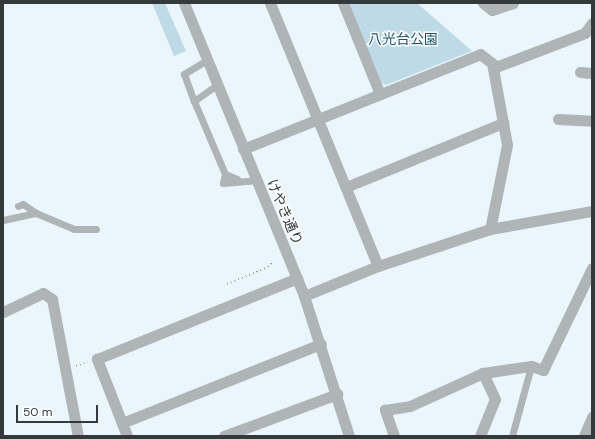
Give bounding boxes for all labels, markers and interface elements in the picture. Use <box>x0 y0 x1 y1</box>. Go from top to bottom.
park label: 八光台公園 <box>368 31 438 47</box>
street label: けやき通り <box>264 177 306 247</box>
scale bar <box>18 397 100 423</box>
text: 50 m <box>23 404 52 420</box>

